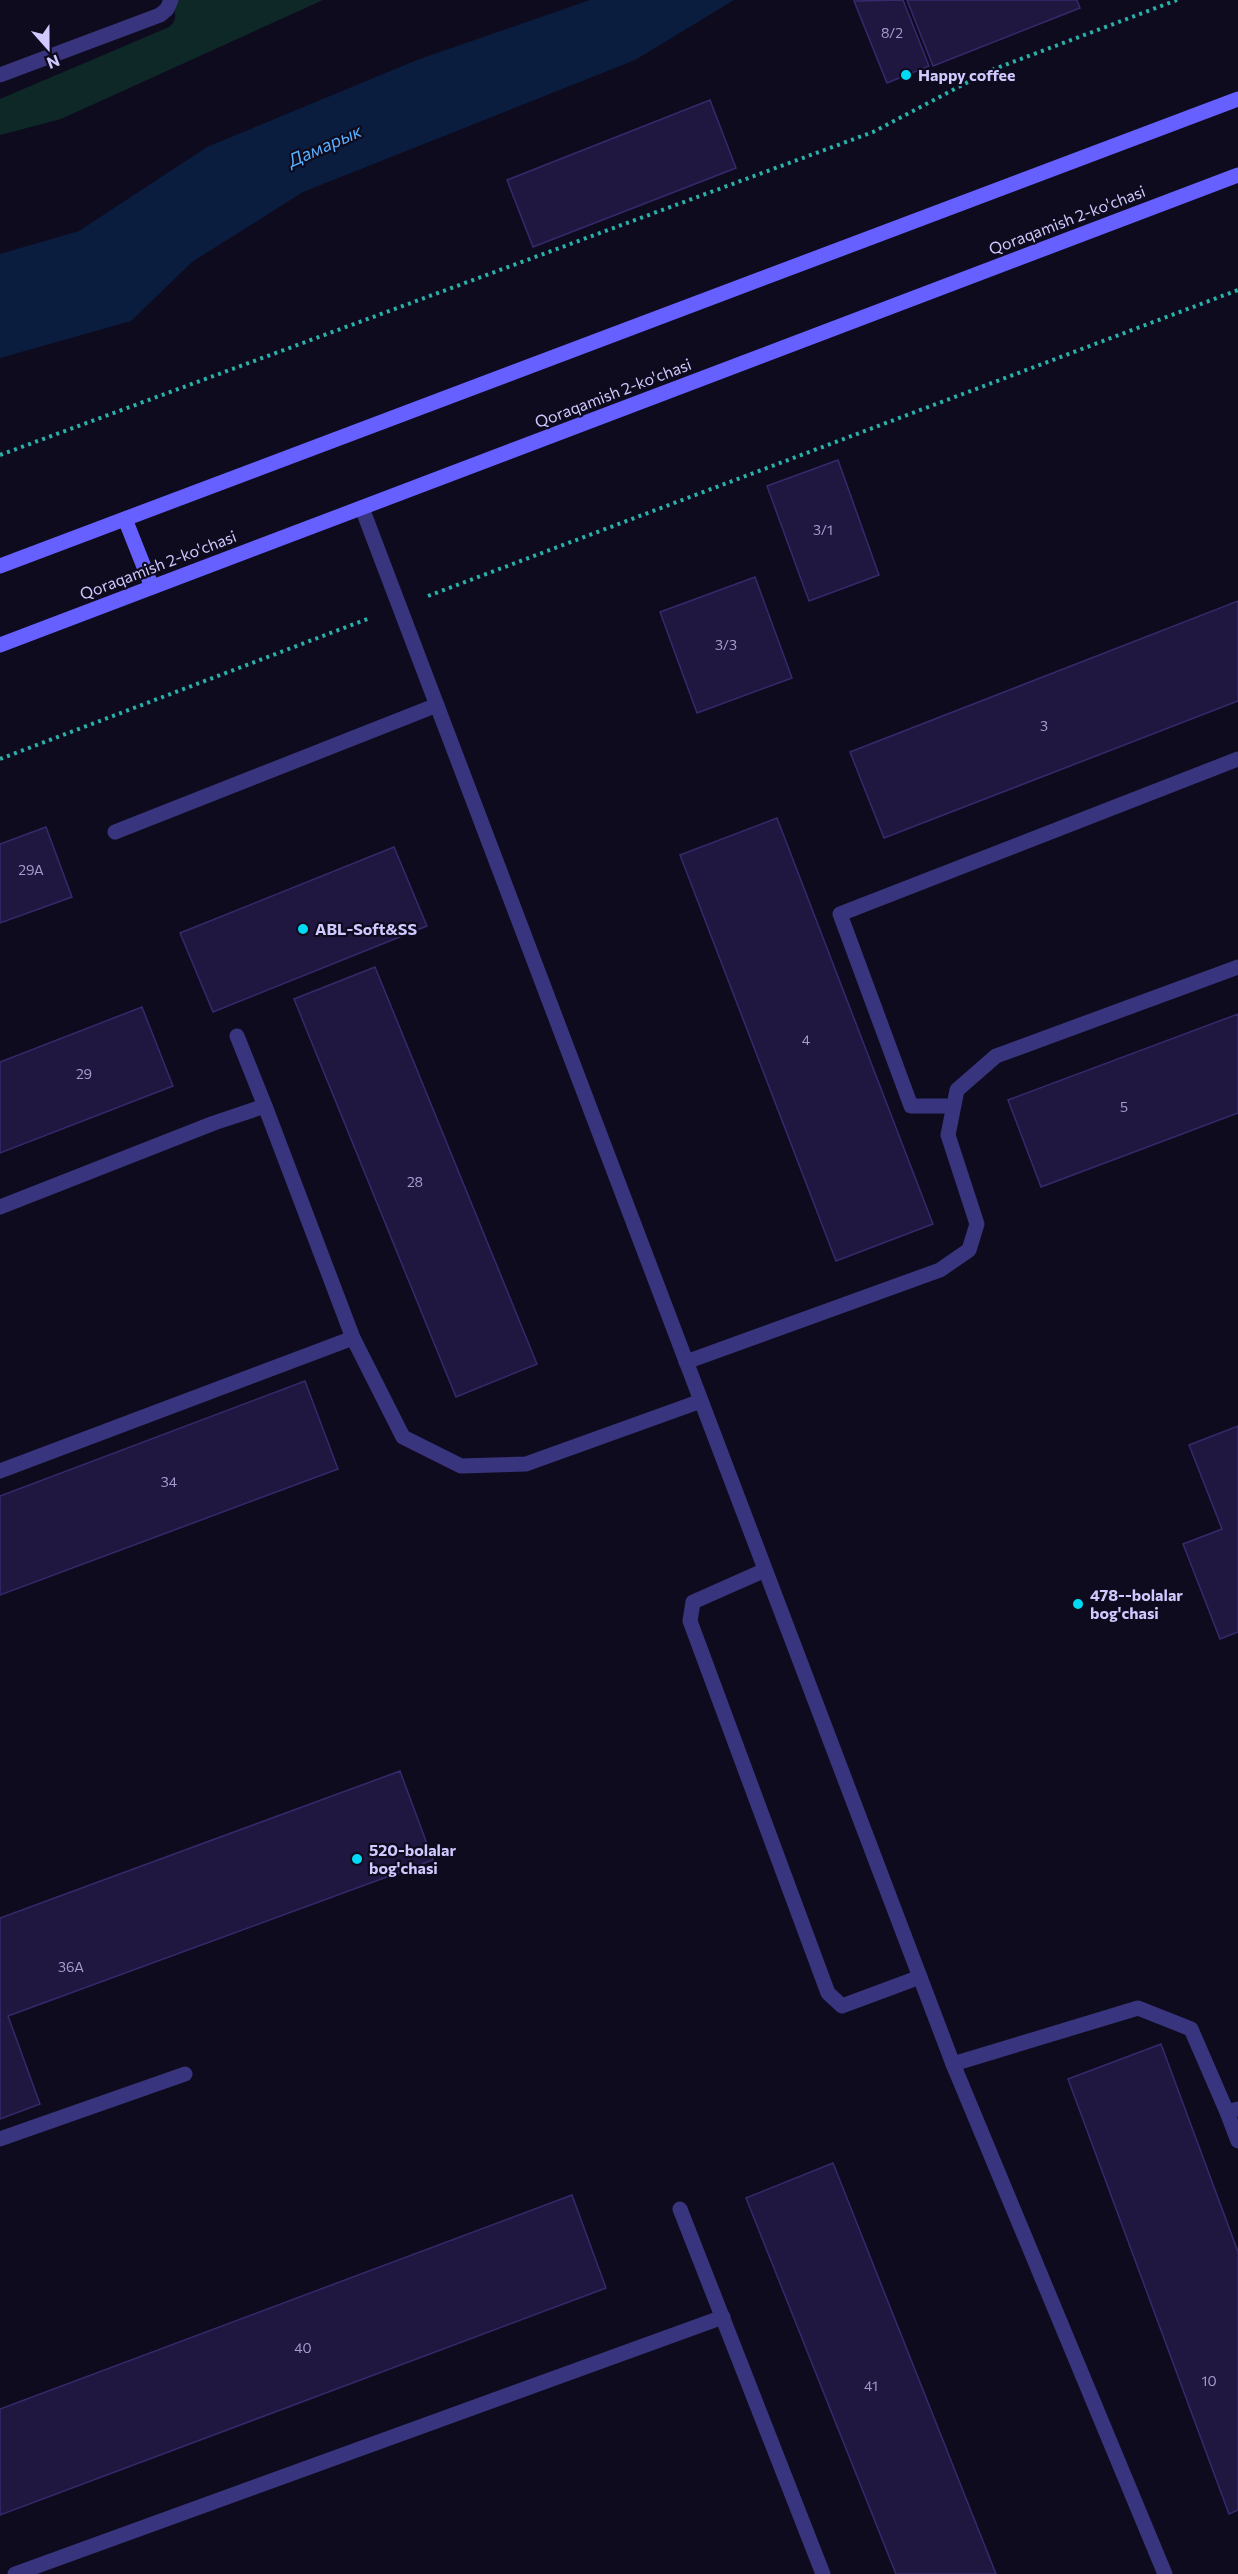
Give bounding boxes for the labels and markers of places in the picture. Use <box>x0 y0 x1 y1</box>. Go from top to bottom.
place label: Happy coffee <box>918 65 1015 84</box>
marker: Happy coffee <box>899 68 913 82</box>
place label: ABL-Soft&SS <box>315 919 417 938</box>
marker: ABL-Soft&SS <box>296 922 310 936</box>
place label: 478--bolalar bog'chasi <box>1090 1585 1183 1622</box>
marker: 478--bolalar bog'chasi <box>1071 1597 1085 1611</box>
place label: 520-bolalar bog'chasi <box>369 1840 456 1877</box>
marker: 520-bolalar bog'chasi <box>350 1852 364 1866</box>

